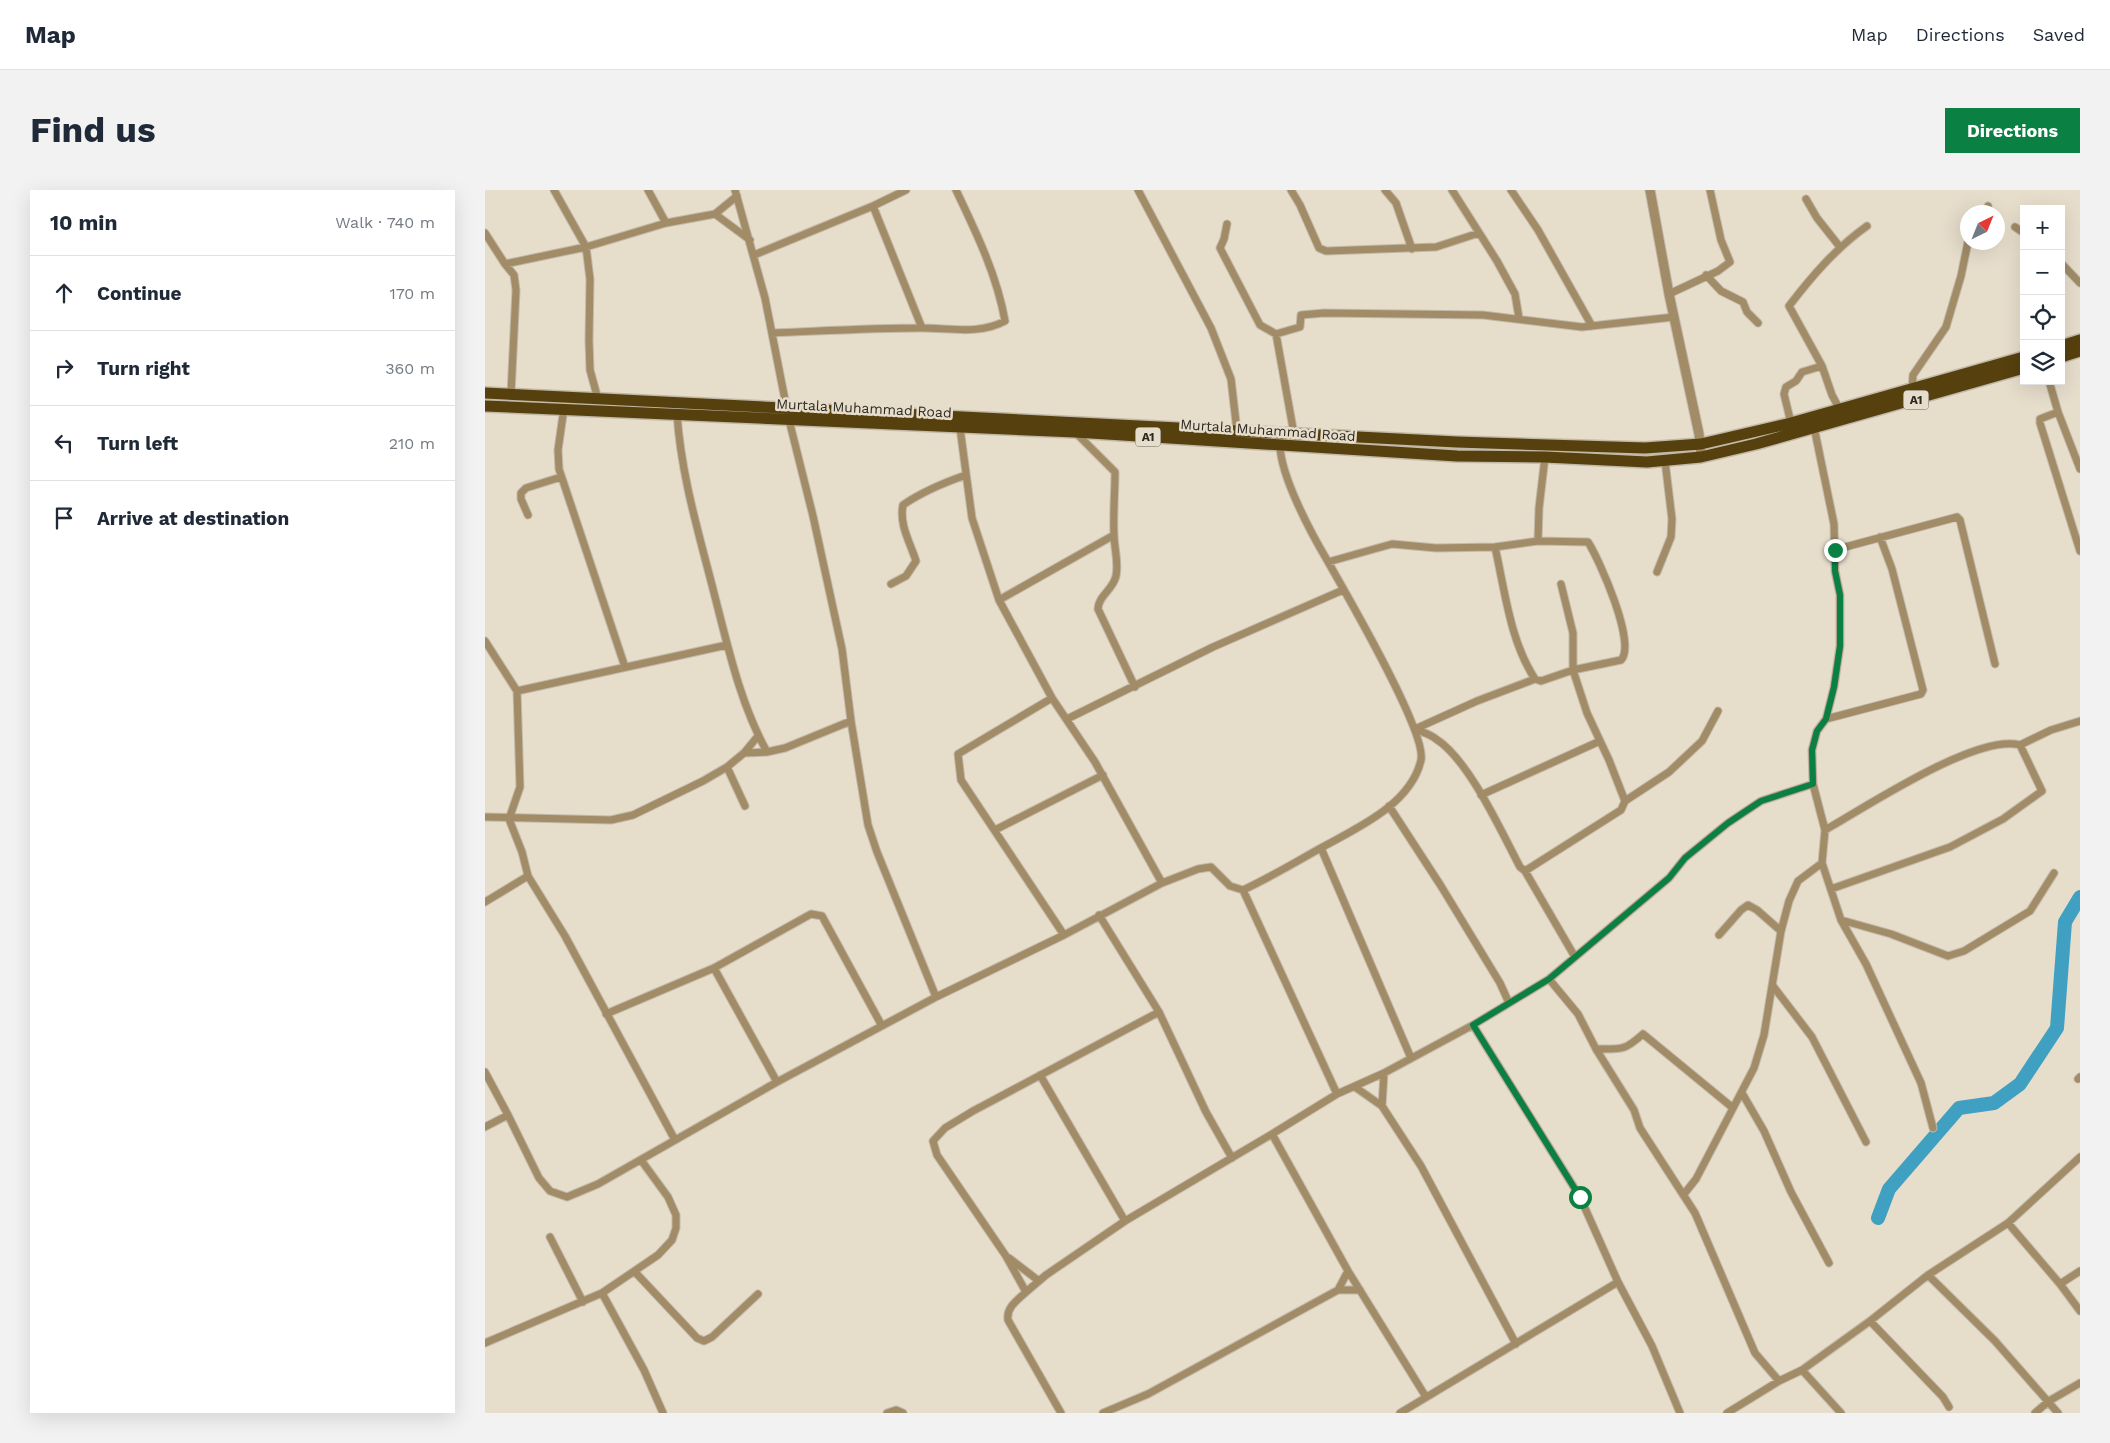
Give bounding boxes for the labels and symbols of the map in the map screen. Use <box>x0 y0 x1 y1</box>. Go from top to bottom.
north arrow <box>1960 205 2005 250</box>
road number: A1 <box>1903 390 1929 410</box>
street label: Murtala Muhammad Road <box>776 395 952 421</box>
street label: Murtala Muhammad Road <box>1180 416 1356 444</box>
road number: A1 <box>1135 428 1161 446</box>
route end <box>1824 539 1847 562</box>
route start <box>1569 1186 1592 1209</box>

